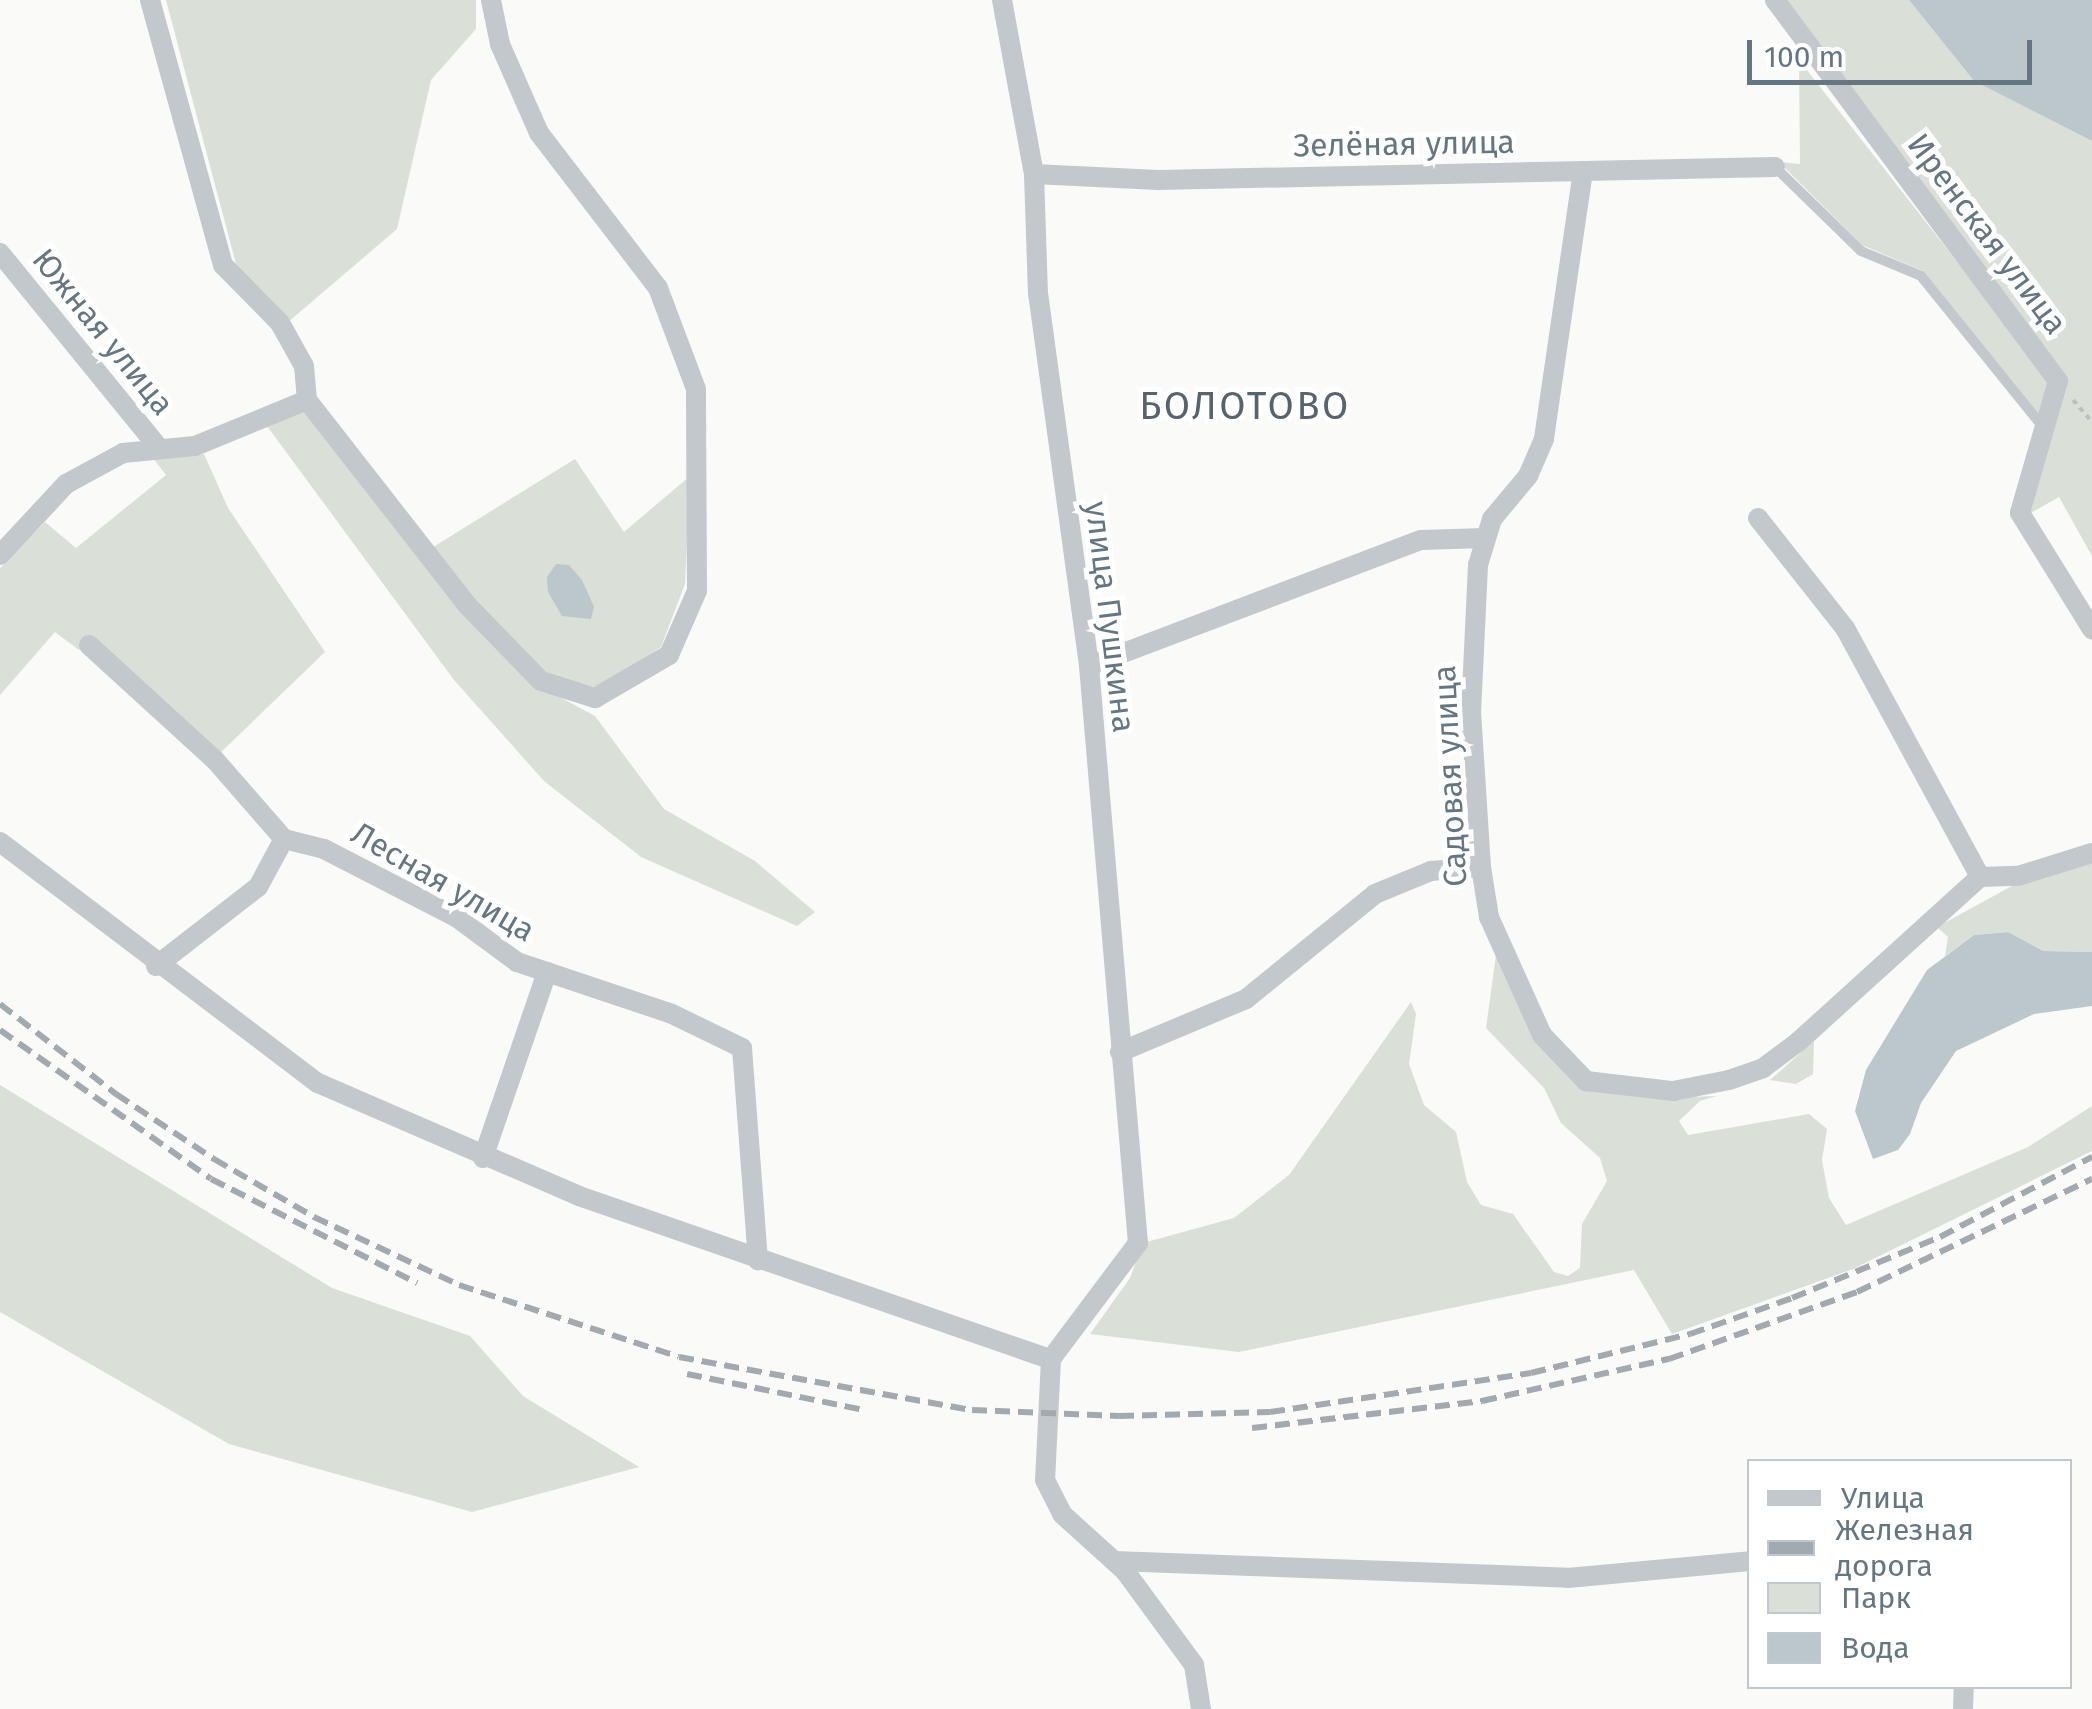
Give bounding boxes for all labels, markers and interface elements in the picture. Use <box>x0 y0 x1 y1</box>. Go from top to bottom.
scale bar <box>1752 20 2037 82</box>
text: 100 m <box>1764 39 1844 75</box>
street label: Зелёная улица <box>1293 123 1515 165</box>
street label: Иренская улица <box>1899 126 2075 342</box>
street label: Южная улица <box>24 241 182 423</box>
district label: БОЛОТОВО <box>1139 384 1351 430</box>
street label: улица Пушкина <box>1077 499 1143 735</box>
street label: Садовая улица <box>1425 664 1475 888</box>
street label: Лесная улица <box>344 814 542 950</box>
legend <box>1747 1459 2072 1689</box>
text: Улица <box>1841 1480 1925 1516</box>
text: Железная дорога <box>1835 1512 1974 1584</box>
text: Парк <box>1841 1580 1911 1616</box>
text: Вода <box>1841 1630 1910 1666</box>

